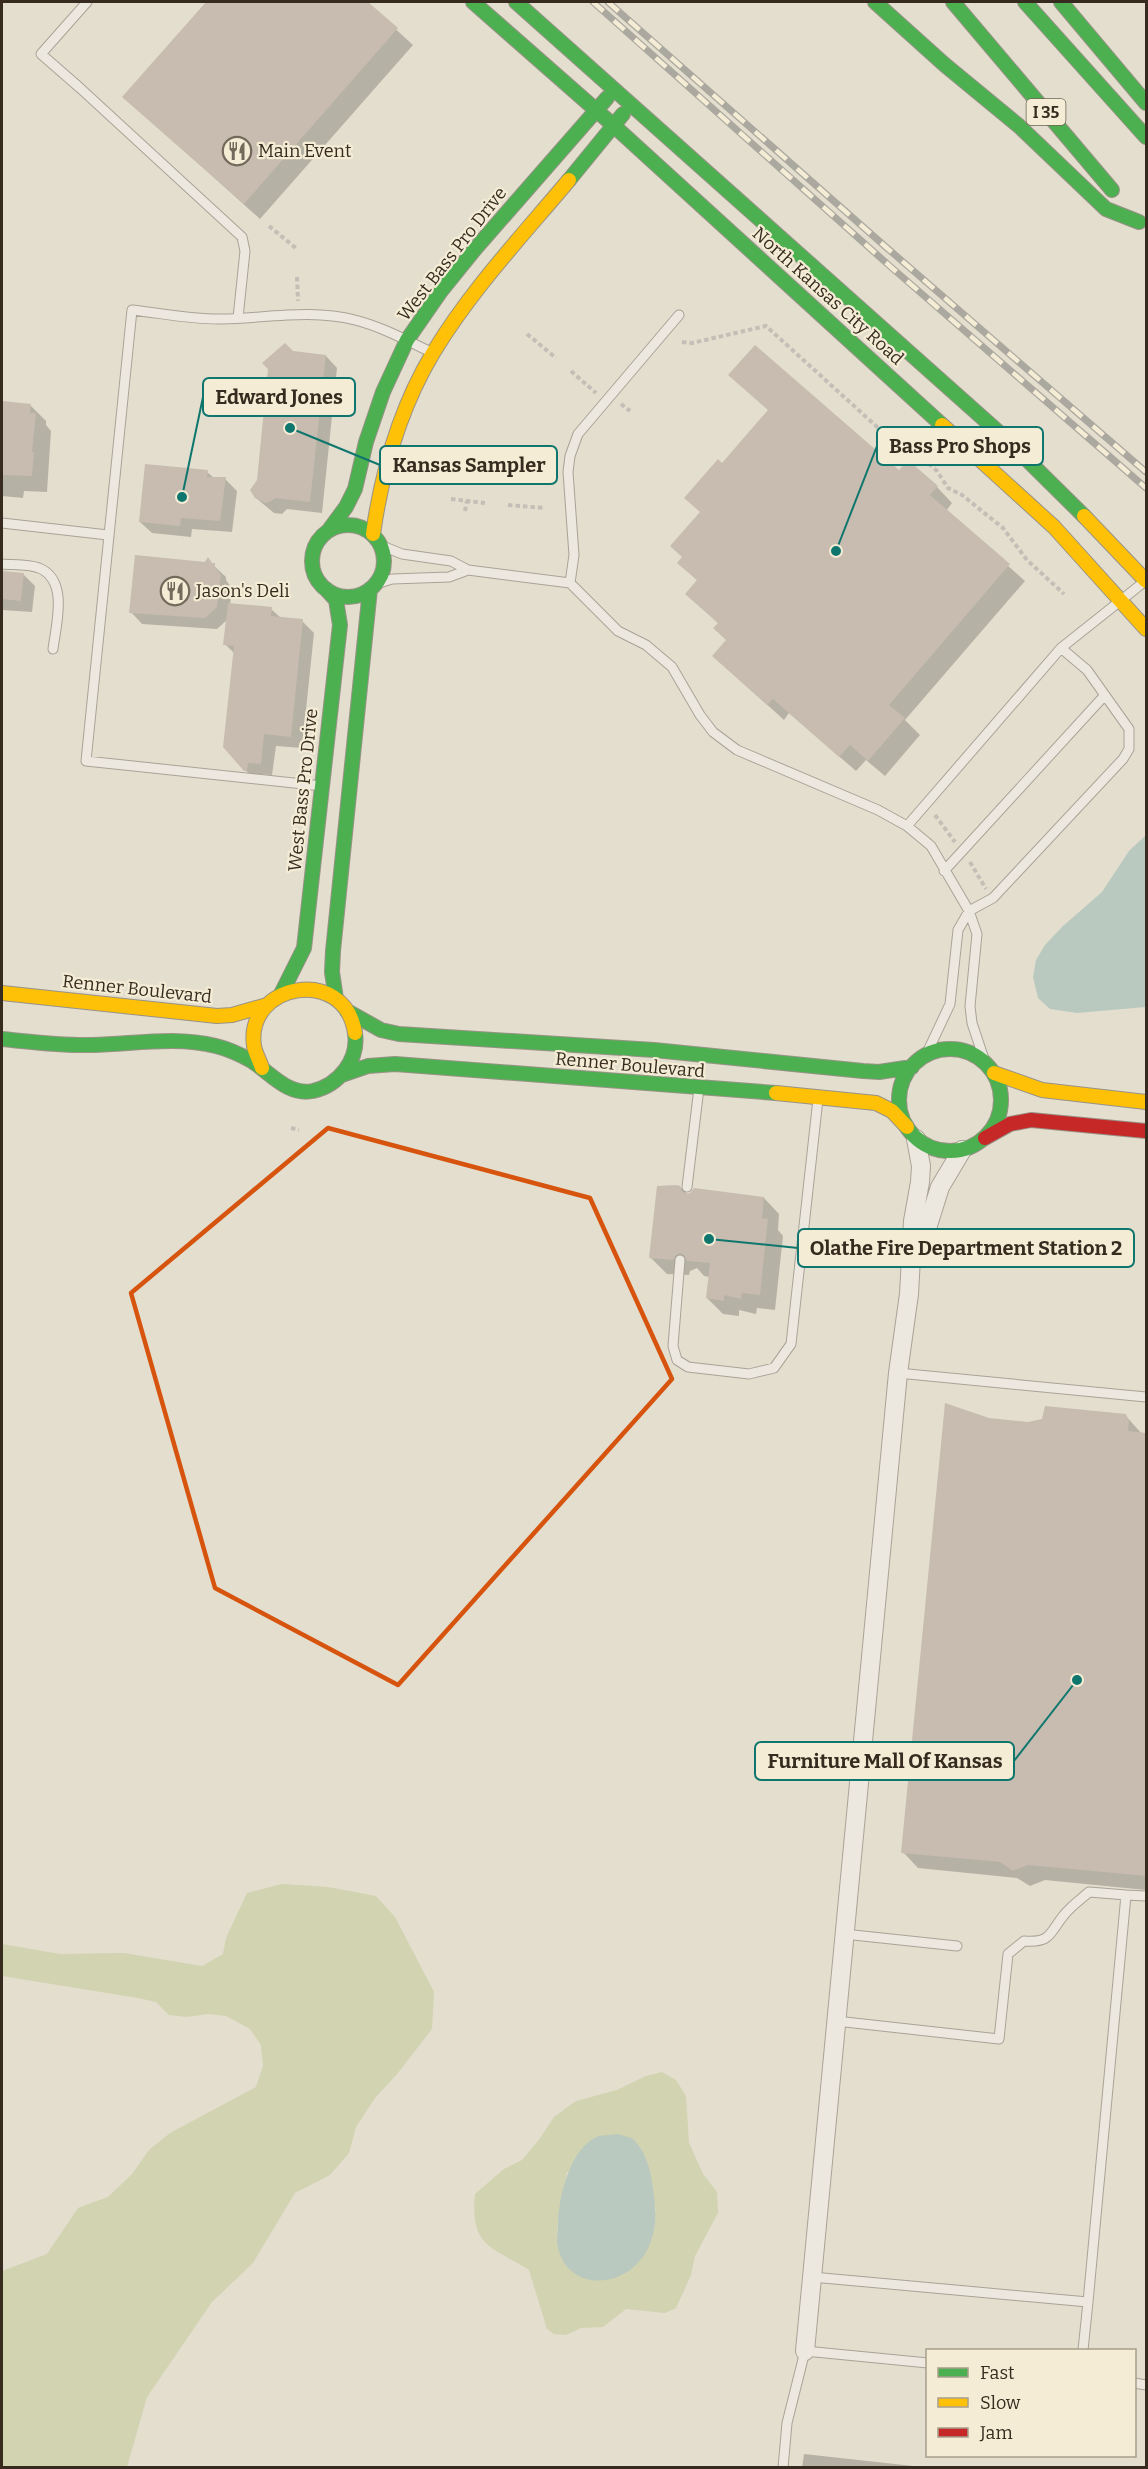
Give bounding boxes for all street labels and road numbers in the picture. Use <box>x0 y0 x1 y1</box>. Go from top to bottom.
road number: I 35 <box>1026 99 1066 125</box>
street label: West Bass Pro Drive <box>393 183 511 325</box>
street label: North Kansas City Road <box>748 222 908 370</box>
street label: West Bass Pro Drive <box>283 707 323 873</box>
street label: Renner Boulevard <box>61 970 213 1008</box>
street label: Renner Boulevard <box>554 1047 706 1083</box>

